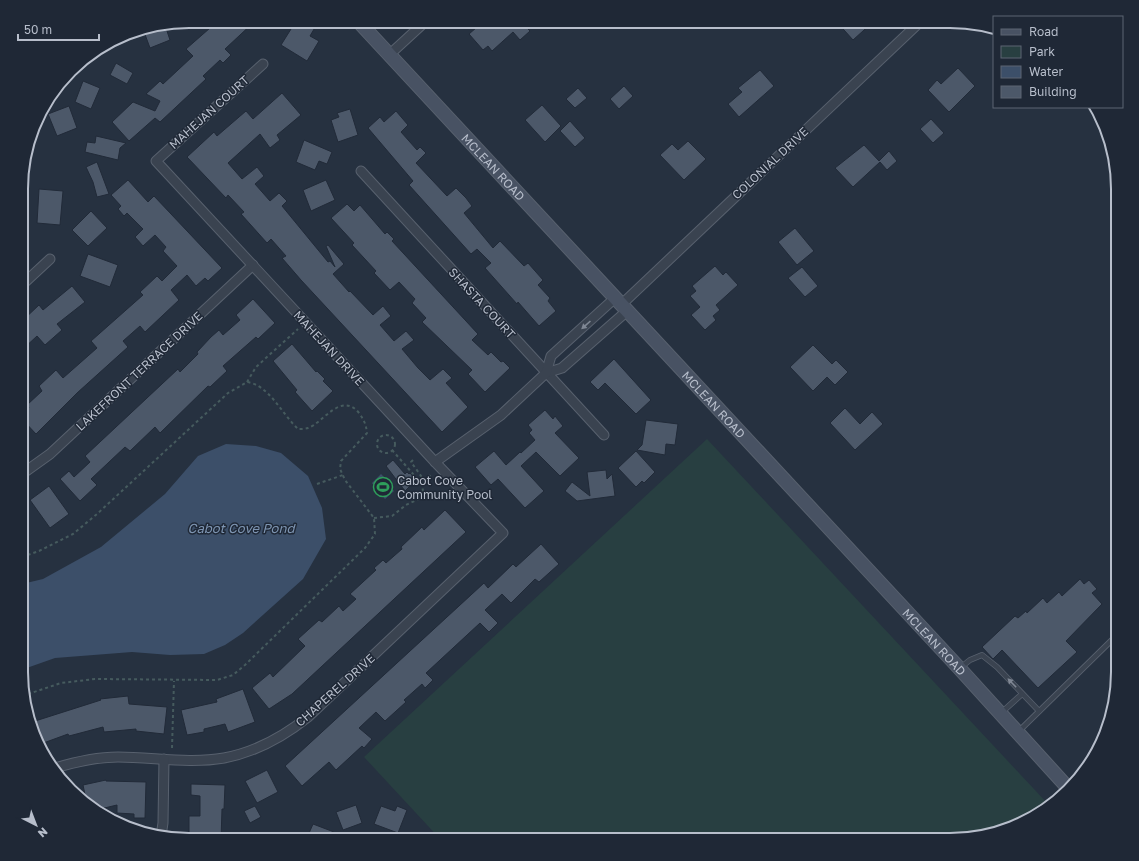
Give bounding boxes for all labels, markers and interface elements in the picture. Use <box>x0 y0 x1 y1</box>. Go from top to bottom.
scale bar <box>18 16 99 42</box>
legend <box>993 16 1123 108</box>
text: 50 m <box>24 22 52 37</box>
text: Road <box>1029 24 1058 39</box>
text: Park <box>1029 44 1055 59</box>
text: Water <box>1029 64 1063 79</box>
street label: MAHEJAN COURT <box>166 72 253 152</box>
text: Building <box>1029 84 1077 99</box>
street label: COLONIAL DRIVE <box>729 124 811 202</box>
street label: MCLEAN ROAD <box>459 130 528 203</box>
street label: SHASTA COURT <box>445 265 519 342</box>
street label: MAHEJAN DRIVE <box>290 307 368 389</box>
street label: LAKEFRONT TERRACE DRIVE <box>73 308 205 434</box>
one-way arrow <box>581 320 591 329</box>
street label: MCLEAN ROAD <box>679 368 749 441</box>
place label: Cabot Cove Community Pool <box>397 473 492 502</box>
sports icon: Cabot Cove Community Pool <box>372 476 394 498</box>
water label: Cabot Cove Pond <box>188 520 296 536</box>
street label: MCLEAN ROAD <box>900 605 969 678</box>
street label: CHAPEREL DRIVE <box>292 650 378 730</box>
one-way arrow <box>1007 678 1017 688</box>
north arrow <box>16 805 56 845</box>
text: N <box>36 825 50 840</box>

